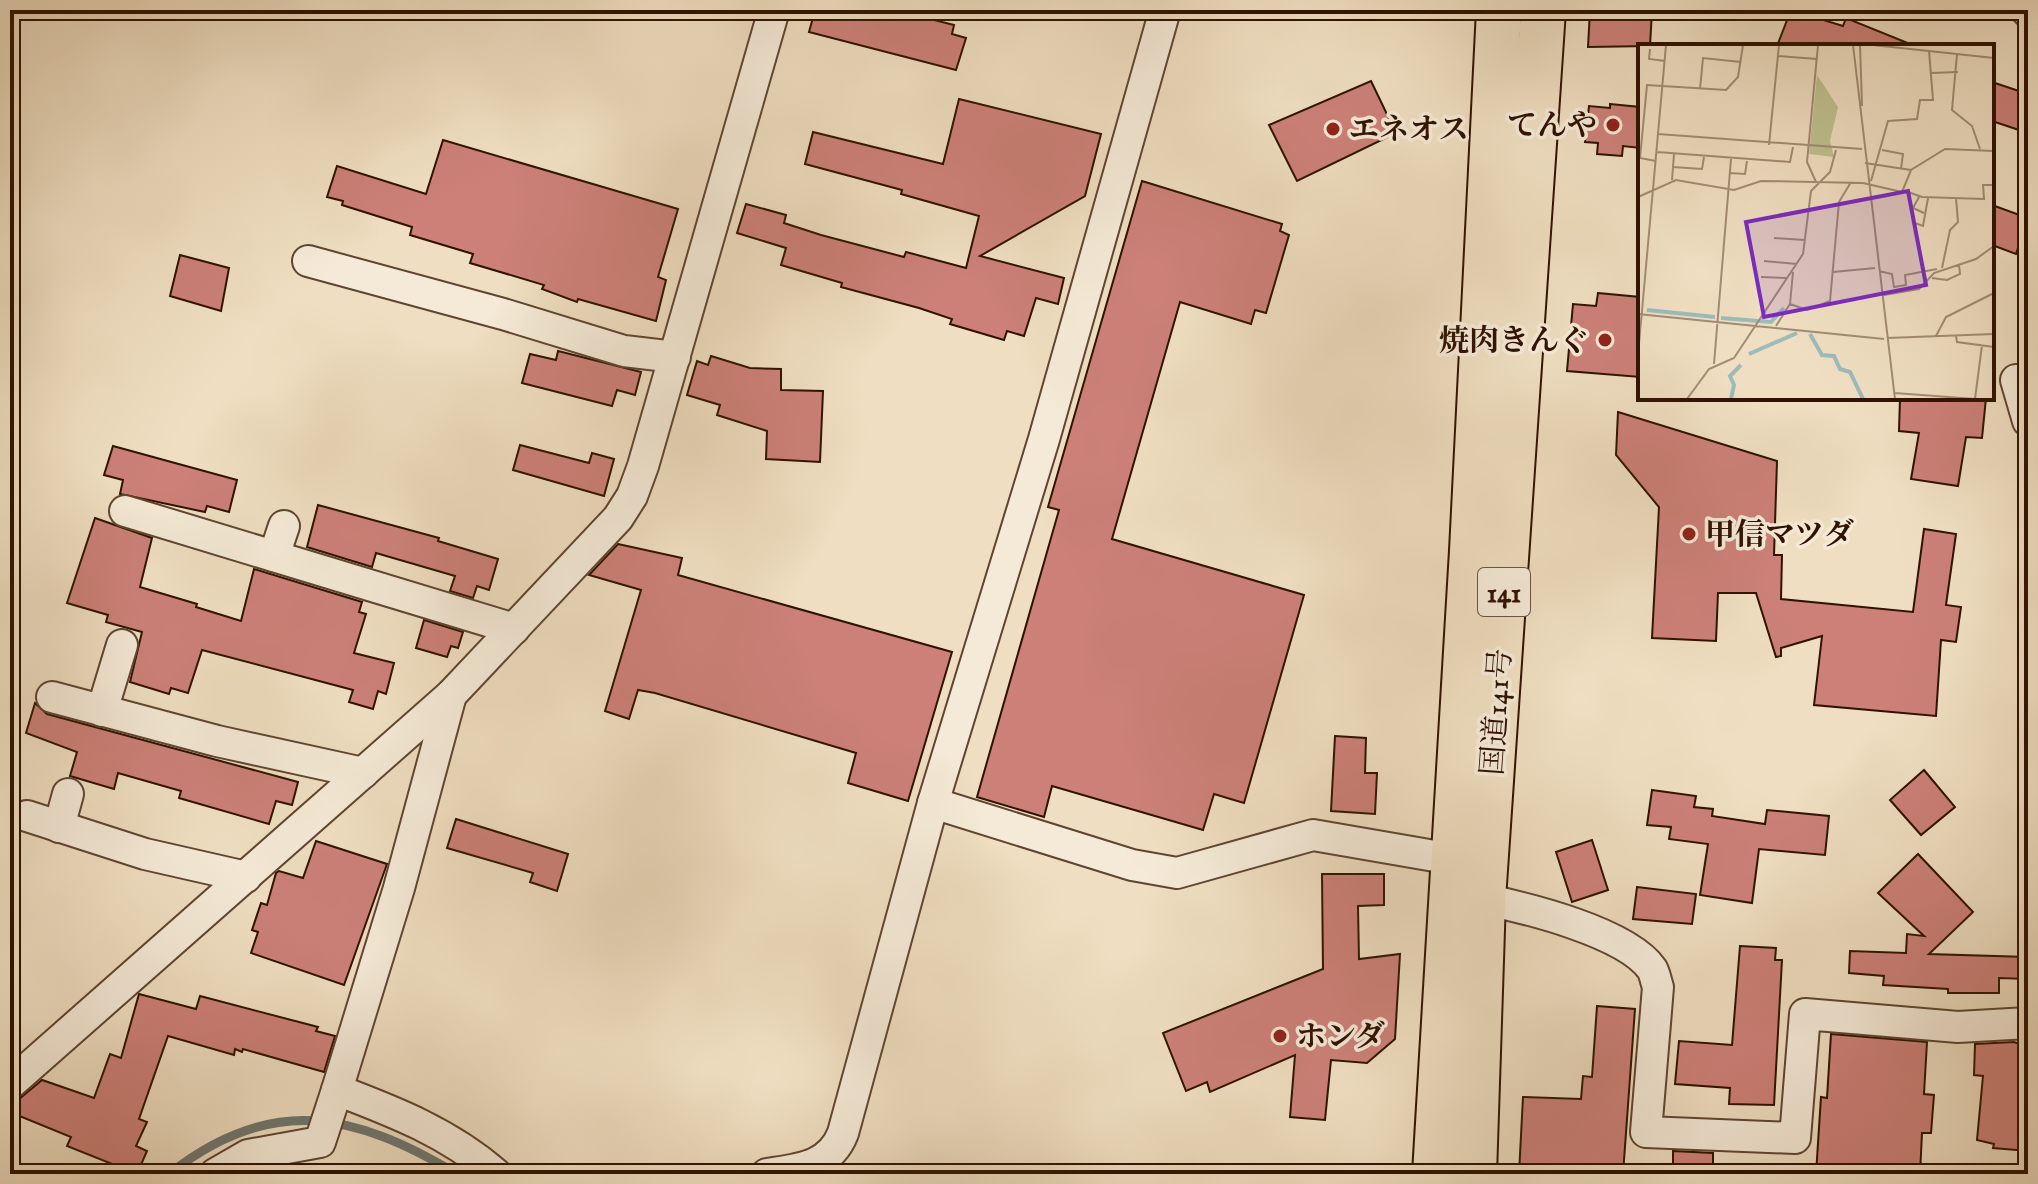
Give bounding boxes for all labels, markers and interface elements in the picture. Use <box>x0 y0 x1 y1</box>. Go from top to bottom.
inset map <box>1638 44 1994 400</box>
place label: てんや <box>1507 108 1597 146</box>
place label: エネオス <box>1349 112 1469 150</box>
marker: てんや <box>1604 116 1622 134</box>
marker: エネオス <box>1324 120 1342 138</box>
place label: 焼肉きんぐ <box>1439 323 1589 361</box>
marker: 焼肉きんぐ <box>1596 331 1614 349</box>
place label: 甲信マツダ <box>1705 517 1854 555</box>
marker: 甲信マツダ <box>1680 525 1698 543</box>
road number: 141 <box>1478 568 1530 616</box>
street label: 国道141号 <box>1475 647 1521 777</box>
place label: ホンダ <box>1296 1019 1385 1057</box>
marker: ホンダ <box>1271 1027 1289 1045</box>

